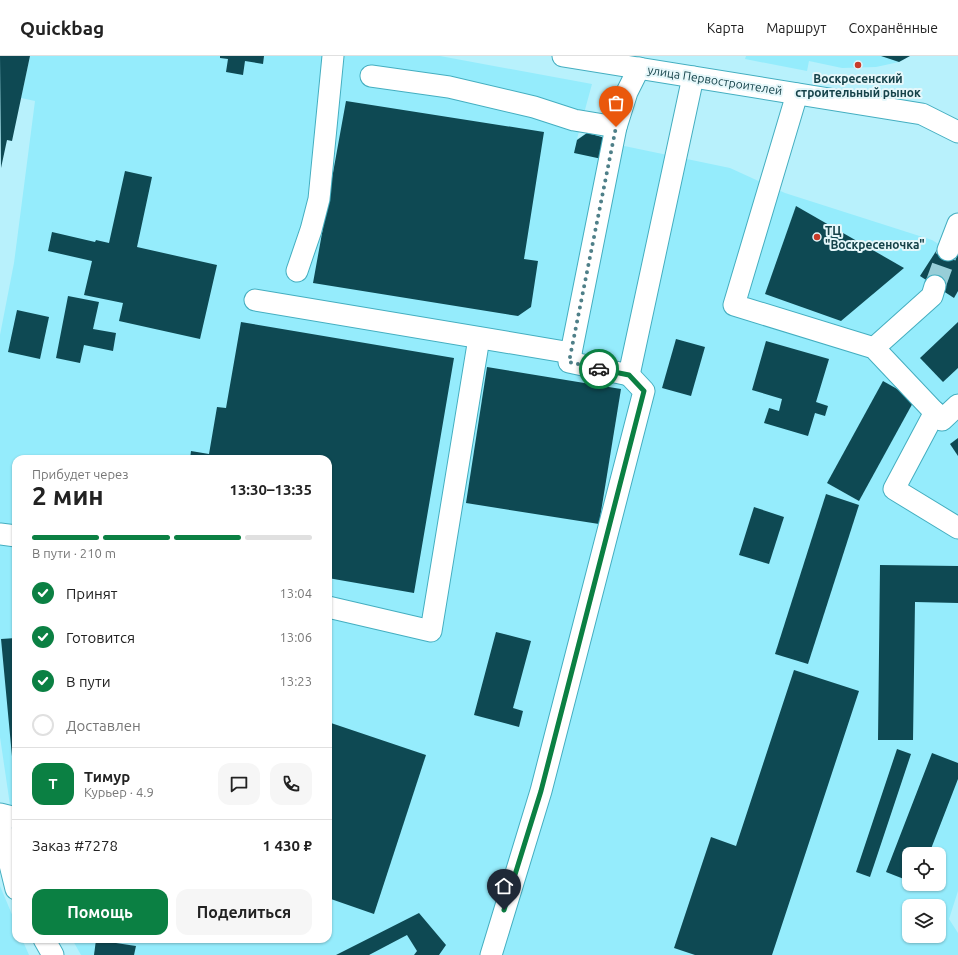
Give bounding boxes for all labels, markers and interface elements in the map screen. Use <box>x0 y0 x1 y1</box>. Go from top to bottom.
text: Quickbag <box>20 17 104 39</box>
text: Карта <box>707 20 744 36</box>
text: Маршрут <box>766 20 827 36</box>
text: Сохранённые <box>849 20 938 36</box>
marker: Воскресенский строительный рынок <box>853 60 863 70</box>
street label: улица Первостроителей <box>647 63 783 97</box>
place label: Воскресенский строительный рынок <box>795 72 921 99</box>
pin <box>599 86 633 127</box>
icon: bag <box>605 92 627 114</box>
place label: ТЦ "Воскресеночка" <box>825 224 925 251</box>
marker: ТЦ "Воскресеночка" <box>812 232 822 242</box>
courier <box>579 349 619 389</box>
icon: car <box>588 358 610 380</box>
text: Прибудет через <box>32 467 129 481</box>
text: 2 мин <box>32 481 104 510</box>
text: 13:30–13:35 <box>229 481 312 498</box>
text: В пути · 210 m <box>32 546 116 560</box>
icon: check <box>32 582 54 604</box>
text: Принят <box>66 585 118 602</box>
text: 13:04 <box>279 586 312 600</box>
icon: check <box>32 626 54 648</box>
text: Готовится <box>66 629 135 646</box>
text: 13:06 <box>279 630 312 644</box>
icon: check <box>32 670 54 692</box>
text: В пути <box>66 673 111 690</box>
text: 13:23 <box>279 674 312 688</box>
text: Доставлен <box>66 717 141 734</box>
button: chat <box>218 763 260 805</box>
button: phone <box>270 763 312 805</box>
text: Тимур <box>84 768 130 785</box>
text: Т <box>48 775 58 792</box>
text: Курьер · 4.9 <box>84 785 154 799</box>
text: Заказ #7278 <box>32 837 118 854</box>
text: 1 430 ₽ <box>263 837 312 854</box>
map controls <box>902 847 946 943</box>
button: locate <box>902 847 946 891</box>
pin <box>487 869 521 910</box>
icon: home <box>493 875 515 897</box>
button: Помощь <box>32 889 168 935</box>
button: Поделиться <box>176 889 312 935</box>
button: layers <box>902 899 946 943</box>

